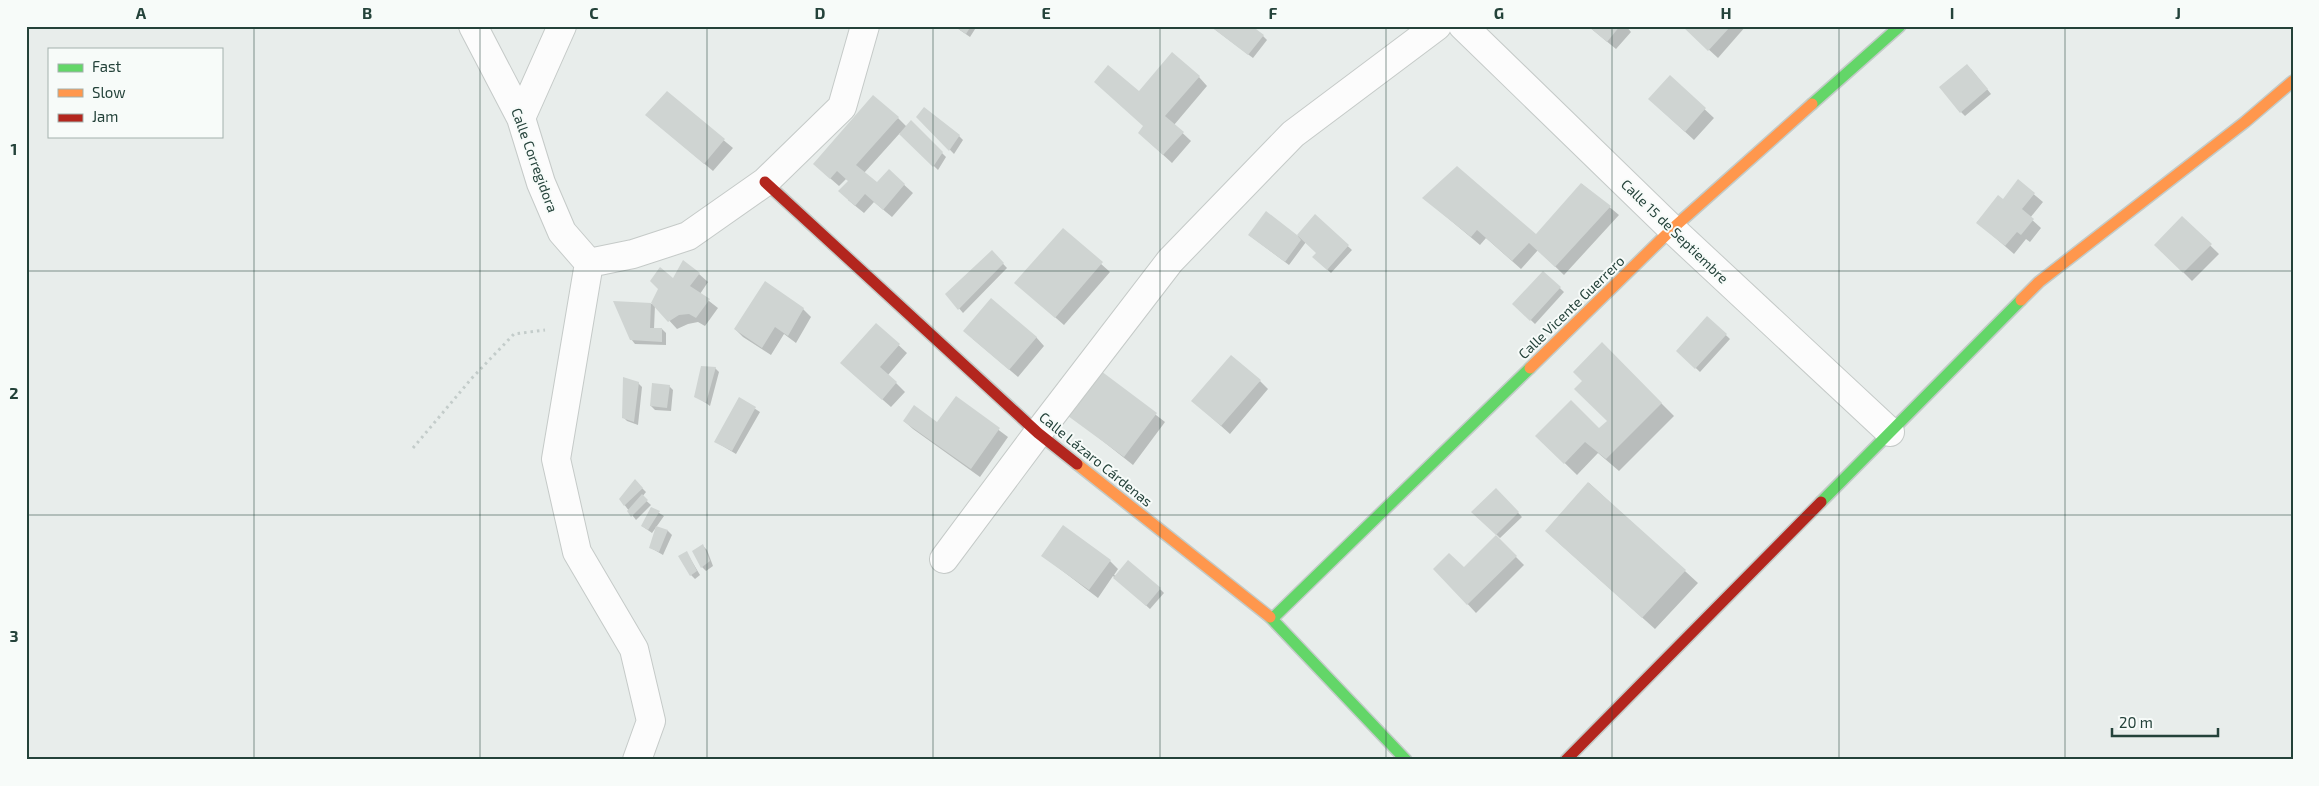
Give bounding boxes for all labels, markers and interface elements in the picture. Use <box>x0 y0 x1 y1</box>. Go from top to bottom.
text: A <box>136 3 147 22</box>
text: B <box>362 3 372 22</box>
text: C <box>589 3 599 22</box>
text: D <box>815 3 826 22</box>
text: E <box>1041 3 1051 22</box>
text: F <box>1269 3 1278 22</box>
text: G <box>1494 3 1504 22</box>
text: H <box>1720 3 1732 22</box>
text: I <box>1950 3 1954 22</box>
text: J <box>2175 3 2181 22</box>
legend <box>48 48 222 138</box>
text: Fast <box>92 57 122 75</box>
text: Slow <box>92 83 126 101</box>
street label: Calle Corregidora <box>508 106 562 214</box>
text: Jam <box>92 107 118 125</box>
text: 1 <box>11 139 17 158</box>
street label: Calle 15 de Septiembre <box>1618 175 1732 287</box>
street label: Calle Vicente Guerrero <box>1514 252 1628 362</box>
text: 2 <box>9 383 19 402</box>
street label: Calle Lázaro Cárdenas <box>1036 408 1156 510</box>
text: 3 <box>9 626 19 645</box>
scale bar <box>2112 706 2218 738</box>
text: 20 m <box>2119 713 2153 731</box>

